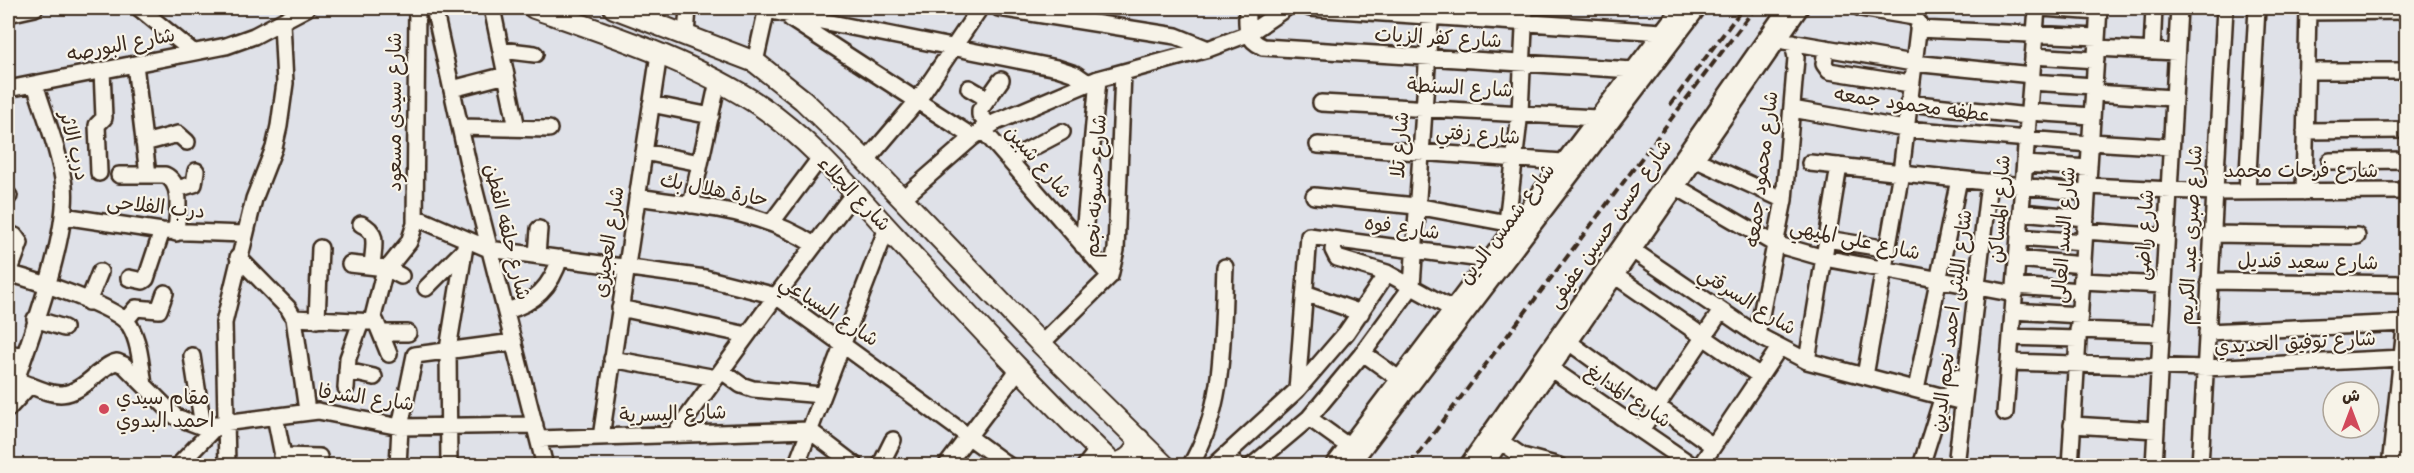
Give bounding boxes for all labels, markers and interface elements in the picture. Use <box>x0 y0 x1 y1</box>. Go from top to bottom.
street label: شارع البورصه <box>65 23 177 68</box>
street label: شارع كفر الزيات <box>1374 23 1502 54</box>
street label: شارع سيدى مسعود <box>383 32 408 192</box>
street label: شارع السنطة <box>1406 73 1513 104</box>
street label: عطفه محمود جمعه <box>1833 82 1991 128</box>
street label: شارع محمود جمعه <box>1741 90 1784 249</box>
street label: درب الاثر <box>53 107 94 183</box>
street label: شارع تلا <box>1386 111 1415 179</box>
street label: شارع حسونه نجم <box>1080 114 1114 259</box>
street label: شارع شبين <box>999 120 1076 204</box>
street label: شارع زفتي <box>1435 120 1521 155</box>
street label: شارع حسن حسين عفيفى <box>1543 135 1678 314</box>
street label: شارع صبرى عبد الكريم <box>2174 144 2210 326</box>
street label: شارع الجلاء <box>812 151 896 237</box>
street label: شارع المساكن <box>1984 154 2017 264</box>
street label: شارع شمس الدين <box>1454 159 1561 290</box>
street label: شارع فرحات محمد <box>2224 159 2378 184</box>
street label: شارع حلقه القطن <box>478 161 536 303</box>
street label: شارع السد العالى <box>2047 166 2082 304</box>
street label: حارة هلال بك <box>658 168 770 212</box>
street label: شارع العجيزى <box>588 185 631 300</box>
street label: شارع راضى <box>2131 189 2160 281</box>
street label: درب الفلاحى <box>106 190 206 224</box>
street label: شارع الليثى احمد نجم الدين <box>1926 208 1980 434</box>
street label: شارع فوه <box>1362 211 1441 246</box>
street label: شارع على الميهي <box>1787 214 1922 270</box>
street label: شارع سعيد قنديل <box>2237 249 2379 276</box>
street label: شارع السرقتي <box>1691 261 1801 345</box>
street label: شارع السباعي <box>772 270 883 356</box>
street label: شارع توفيق الحديدي <box>2213 327 2377 361</box>
street label: شارع المدابغ <box>1579 359 1675 435</box>
street label: شارع الشرفا <box>316 379 416 418</box>
north arrow <box>2321 380 2381 440</box>
place label: مقام سيدي احمد البدوي <box>116 386 214 435</box>
text: ش <box>2342 387 2360 406</box>
street label: شارع اليسرية <box>619 400 727 429</box>
marker: مقام سيدي احمد البدوي <box>97 402 111 416</box>

